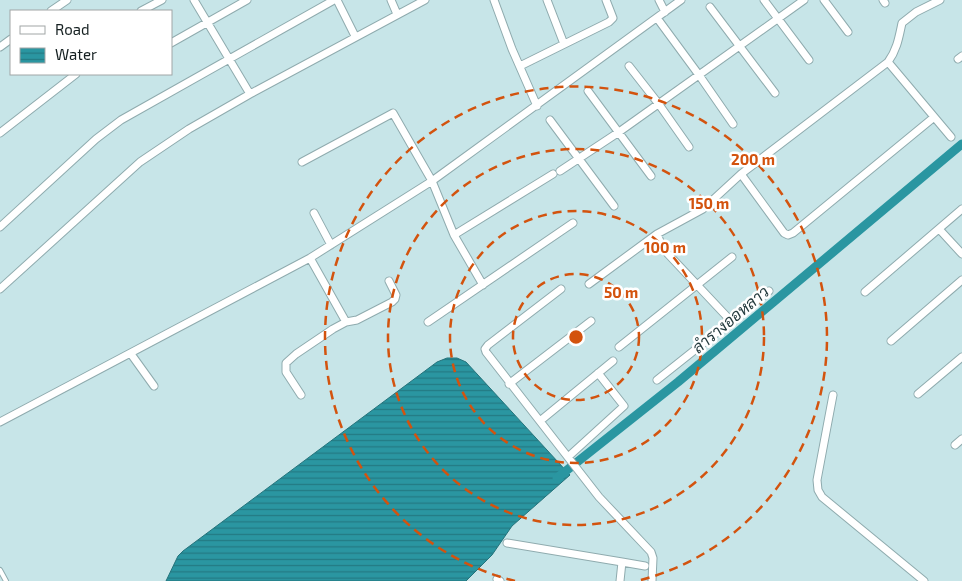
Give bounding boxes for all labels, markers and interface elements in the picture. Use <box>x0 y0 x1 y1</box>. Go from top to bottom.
legend <box>10 10 172 75</box>
text: Road <box>55 20 90 38</box>
text: Water <box>55 45 97 63</box>
text: 200 m <box>731 150 775 168</box>
text: 150 m <box>689 194 729 212</box>
text: 100 m <box>644 238 686 256</box>
water label: ลำรางออหลาว <box>688 282 772 356</box>
text: 50 m <box>604 283 638 301</box>
centre of rings <box>567 328 585 346</box>

